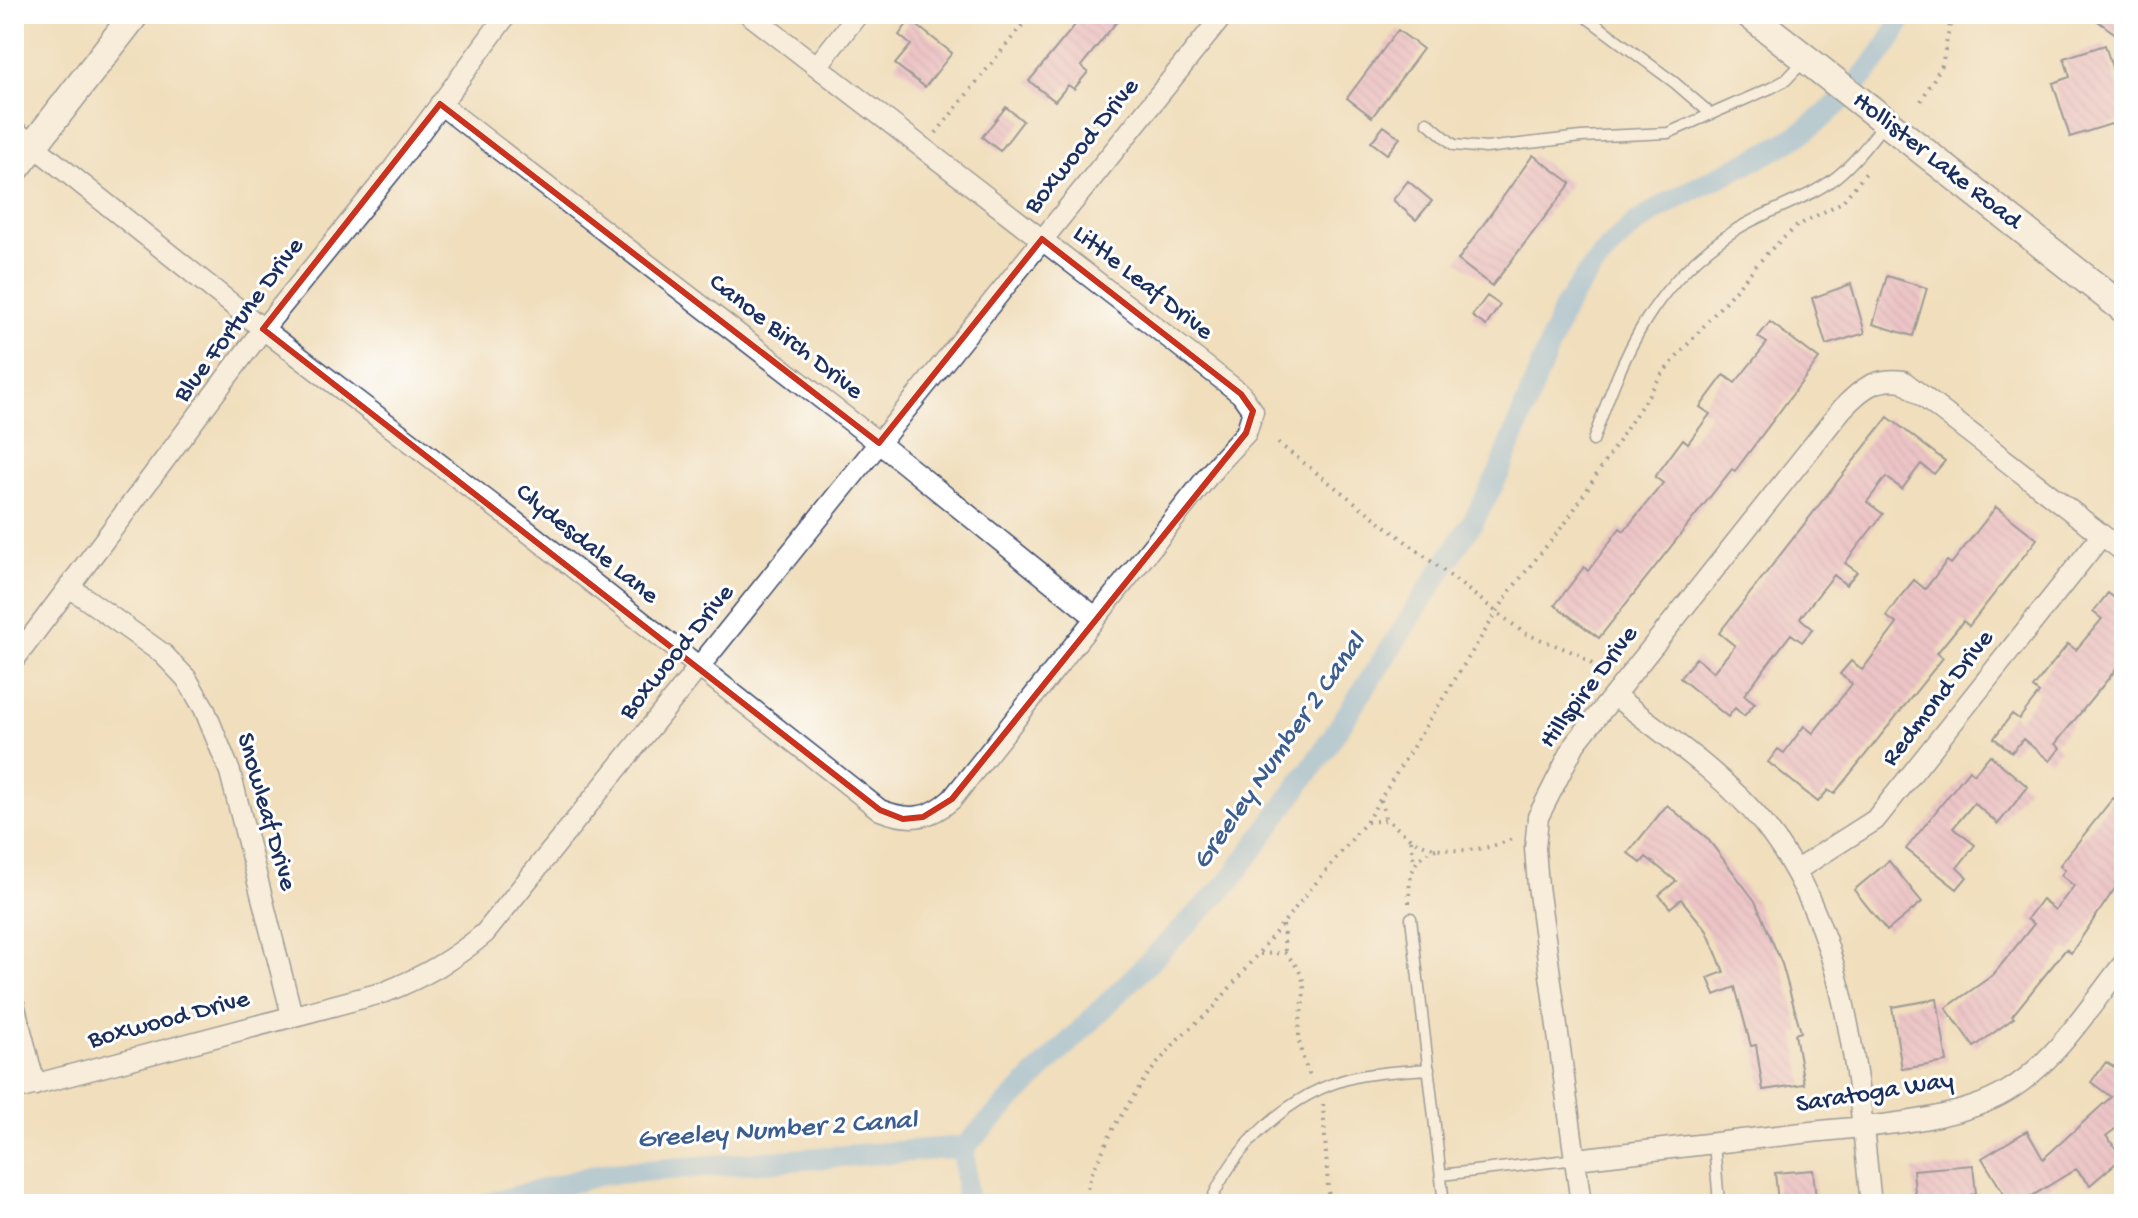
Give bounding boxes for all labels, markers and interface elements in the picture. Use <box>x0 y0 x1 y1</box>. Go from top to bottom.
street label: Boxwood Drive <box>1018 72 1148 222</box>
street label: Hollister Lake Road <box>1845 86 2028 239</box>
street label: Little Leaf Drive <box>1066 219 1219 349</box>
street label: Blue Fortune Drive <box>167 232 312 410</box>
street label: Canoe Birch Drive <box>701 268 869 408</box>
street label: Clydesdale Lane <box>508 478 664 613</box>
street label: Boxwood Drive <box>613 578 743 728</box>
street label: Hillspire Drive <box>1534 620 1646 755</box>
street label: Redmond Drive <box>1876 624 2002 773</box>
water label: Greeley Number 2 Canal <box>1186 626 1375 876</box>
street label: Snowleaf Drive <box>228 730 302 895</box>
street label: Boxwood Drive <box>84 984 254 1058</box>
street label: Saratoga Way <box>1794 1066 1956 1122</box>
water label: Greeley Number 2 Canal <box>636 1105 920 1157</box>

